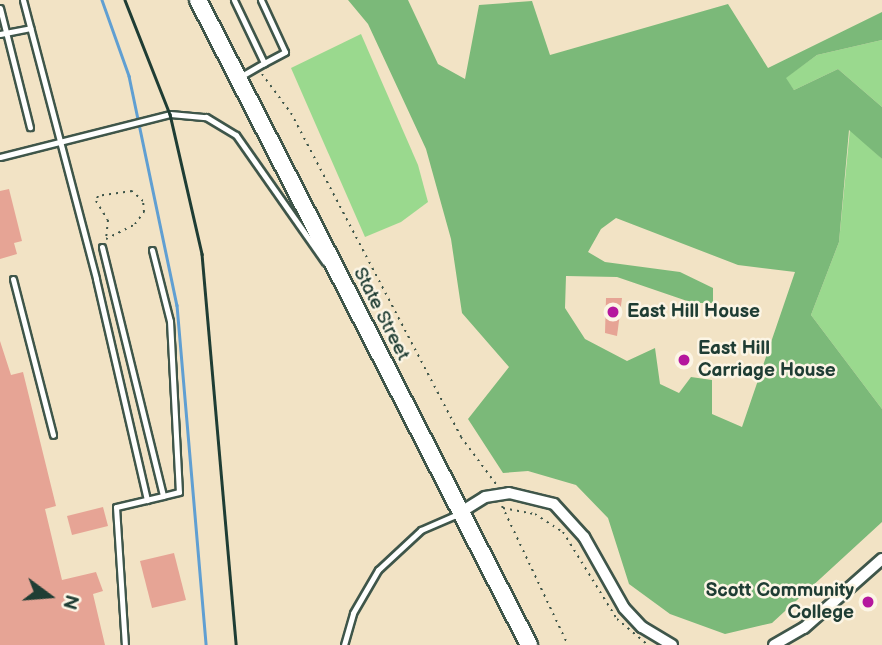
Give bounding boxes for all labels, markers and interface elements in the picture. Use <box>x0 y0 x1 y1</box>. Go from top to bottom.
street label: State Street <box>348 264 414 364</box>
place label: East Hill House <box>627 301 760 323</box>
marker: East Hill House <box>605 304 621 320</box>
place label: East Hill Carriage House <box>698 338 836 382</box>
marker: East Hill Carriage House <box>676 352 692 368</box>
north arrow <box>14 561 84 631</box>
place label: Scott Community College <box>706 580 854 624</box>
text: N <box>57 592 83 612</box>
marker: Scott Community College <box>860 594 876 610</box>

